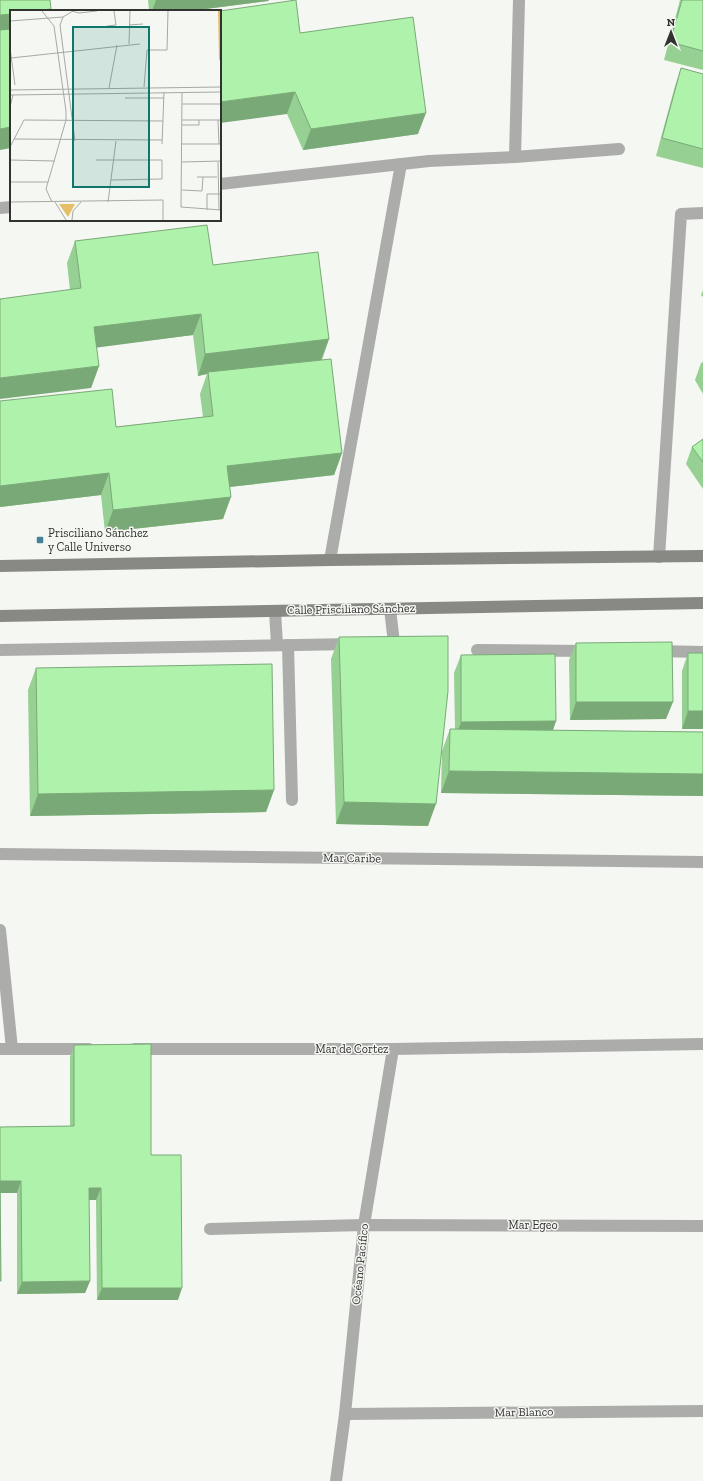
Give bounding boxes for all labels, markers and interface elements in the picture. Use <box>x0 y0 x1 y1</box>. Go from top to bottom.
inset map <box>10 10 221 221</box>
north arrow <box>651 12 691 52</box>
text: N <box>667 16 676 29</box>
place label: Prisciliano Sánchez y Calle Universo <box>48 526 149 554</box>
marker: Prisciliano Sánchez y Calle Universo <box>35 535 45 545</box>
street label: Calle Prisciliano Sánchez <box>287 601 416 617</box>
street label: Mar Caribe <box>323 850 381 866</box>
street label: Mar de Cortez <box>315 1042 389 1056</box>
street label: Mar Egeo <box>508 1218 558 1232</box>
street label: Océano Pacífico <box>349 1223 371 1305</box>
street label: Mar Blanco <box>495 1404 553 1420</box>

